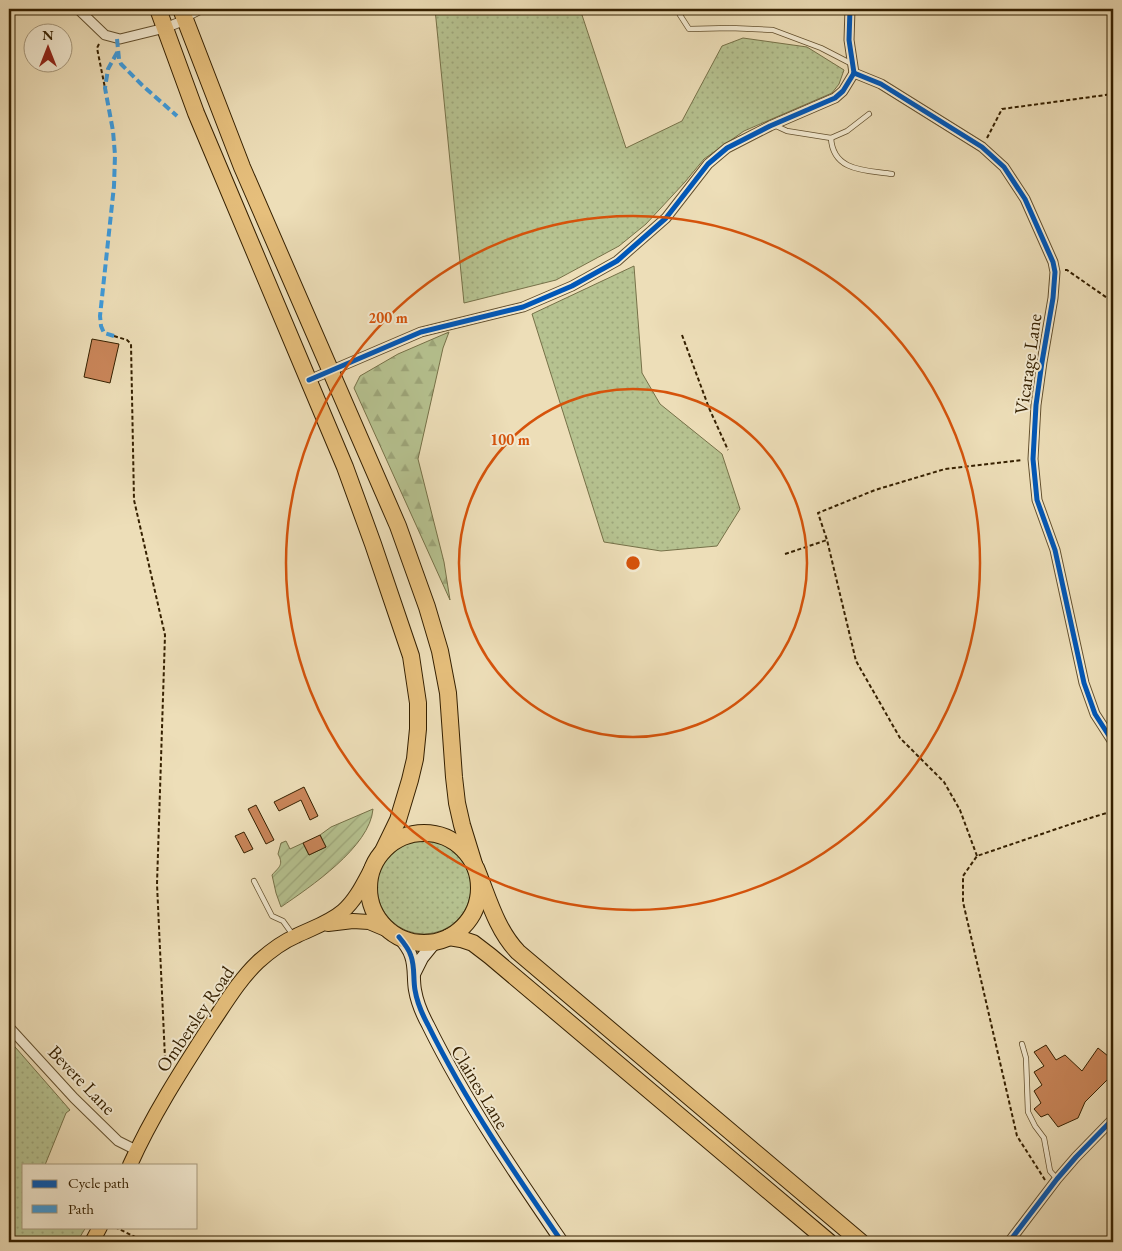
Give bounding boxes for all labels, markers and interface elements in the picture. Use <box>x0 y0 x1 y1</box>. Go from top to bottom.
north arrow <box>22 22 72 72</box>
text: N <box>42 26 54 44</box>
text: 200 m <box>368 308 408 327</box>
street label: Vicarage Lane <box>1009 312 1047 416</box>
text: 100 m <box>490 430 530 449</box>
centre of rings <box>624 554 642 572</box>
street label: Ombersley Road <box>150 961 240 1077</box>
street label: Bevere Lane <box>43 1040 121 1120</box>
street label: Claines Lane <box>445 1040 515 1134</box>
legend <box>22 1164 198 1228</box>
text: Cycle path <box>68 1173 130 1192</box>
text: Path <box>68 1199 94 1218</box>

